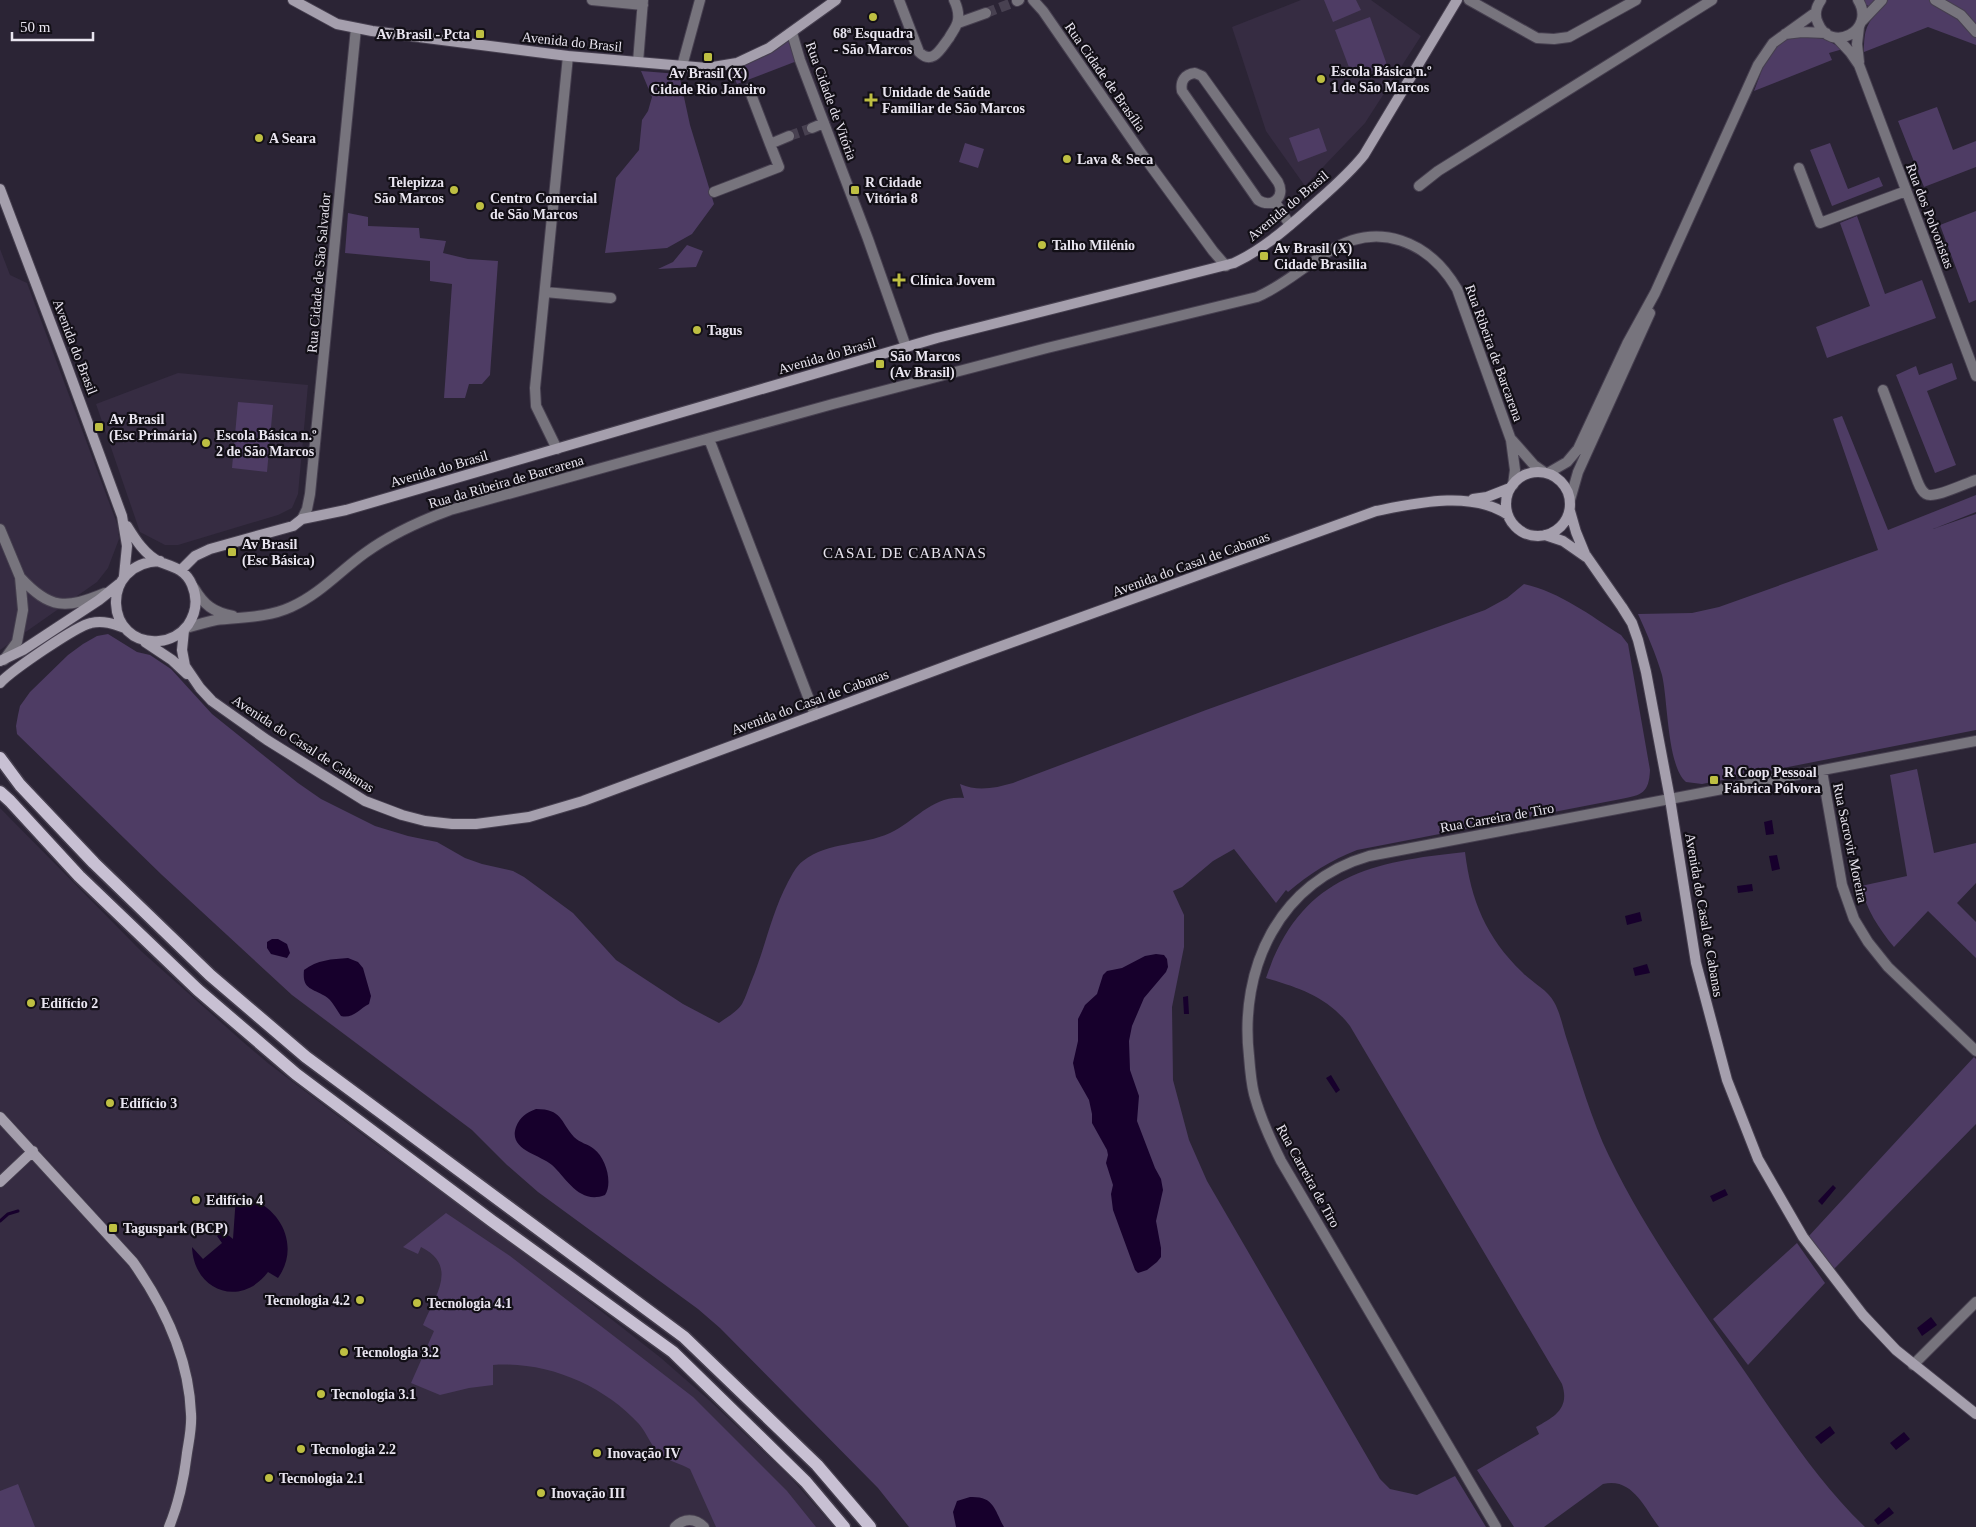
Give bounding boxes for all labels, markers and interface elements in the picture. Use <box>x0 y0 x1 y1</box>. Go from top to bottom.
scale bar <box>12 10 94 42</box>
marker: 68ª Esquadra - São Marcos <box>867 11 879 23</box>
text: 50 m <box>20 19 51 35</box>
street label: Rua Cidade de Brasília <box>1062 20 1149 135</box>
place label: 68ª Esquadra - São Marcos <box>833 26 913 57</box>
place label: Av Brasil - Pcta <box>377 27 470 42</box>
marker: Av Brasil - Pcta <box>474 28 486 40</box>
street label: Avenida do Brasil <box>521 29 623 55</box>
street label: Rua Cidade de Vitória <box>803 40 860 163</box>
marker: Av Brasil (X) Cidade Rio Janeiro <box>702 51 714 63</box>
place label: Escola Básica n.º 1 de São Marcos <box>1331 64 1432 95</box>
place label: Av Brasil (X) Cidade Rio Janeiro <box>650 66 766 97</box>
marker: Escola Básica n.º 1 de São Marcos <box>1315 73 1327 85</box>
place label: Unidade de Saúde Familiar de São Marcos <box>882 85 1026 116</box>
marker: Unidade de Saúde Familiar de São Marcos <box>864 93 878 107</box>
place label: A Seara <box>269 131 316 146</box>
marker: A Seara <box>253 132 265 144</box>
place label: Lava & Seca <box>1077 152 1153 167</box>
marker: Lava & Seca <box>1061 153 1073 165</box>
street label: Rua dos Polvoristas <box>1903 161 1957 271</box>
street label: Avenida do Brasil <box>1245 168 1332 244</box>
place label: Telepizza São Marcos <box>374 175 445 206</box>
place label: R Cidade Vitória 8 <box>865 175 921 206</box>
marker: Telepizza São Marcos <box>448 184 460 196</box>
marker: R Cidade Vitória 8 <box>849 184 861 196</box>
place label: Centro Comercial de São Marcos <box>490 191 597 222</box>
street label: Rua Cidade de São Salvador <box>305 192 333 353</box>
marker: Centro Comercial de São Marcos <box>474 200 486 212</box>
place label: Talho Milénio <box>1052 238 1135 253</box>
marker: Talho Milénio <box>1036 239 1048 251</box>
place label: Av Brasil (X) Cidade Brasilia <box>1274 241 1367 272</box>
marker: Av Brasil (X) Cidade Brasilia <box>1258 250 1270 262</box>
marker: Clínica Jovem <box>892 273 906 287</box>
place label: Clínica Jovem <box>910 273 995 288</box>
street label: Rua Ribeira de Barcarena <box>1462 283 1526 424</box>
street label: Avenida do Brasil <box>50 297 100 397</box>
place label: Tagus <box>707 323 743 338</box>
marker: Tagus <box>691 324 703 336</box>
street label: Avenida do Brasil <box>776 335 878 377</box>
place label: São Marcos (Av Brasil) <box>890 349 961 381</box>
marker: São Marcos (Av Brasil) <box>874 358 886 370</box>
place label: Av Brasil (Esc Primária) <box>109 412 198 444</box>
marker: Av Brasil (Esc Primária) <box>93 421 105 433</box>
place label: Escola Básica n.º 2 de São Marcos <box>216 428 317 459</box>
marker: Escola Básica n.º 2 de São Marcos <box>200 437 212 449</box>
street label: Avenida do Brasil <box>388 448 490 490</box>
street label: Rua da Ribeira de Barcarena <box>427 452 586 511</box>
street label: Avenida do Casal de Cabanas <box>1110 529 1272 599</box>
place label: Av Brasil (Esc Básica) <box>242 537 315 569</box>
district label: CASAL DE CABANAS <box>823 545 987 561</box>
marker: Av Brasil (Esc Básica) <box>226 546 238 558</box>
street label: Avenida do Casal de Cabanas <box>729 667 891 737</box>
street label: Avenida do Casal de Cabanas <box>229 692 377 796</box>
place label: R Coop Pessoal Fábrica Pólvora <box>1724 765 1821 796</box>
marker: R Coop Pessoal Fábrica Pólvora <box>1708 774 1720 786</box>
street label: Rua Sacrovir Moreira <box>1830 782 1870 905</box>
street label: Rua Carreira de Tiro <box>1439 801 1555 835</box>
street label: Avenida do Casal de Cabanas <box>1682 832 1726 998</box>
place label: Edifício 2 <box>41 996 98 1011</box>
marker: Edifício 2 <box>25 997 37 1009</box>
place label: Edifício 3 <box>120 1096 177 1111</box>
marker: Edifício 3 <box>104 1097 116 1109</box>
street label: Rua Carreira de Tiro <box>1273 1122 1343 1230</box>
place label: Edifício 4 <box>206 1193 263 1208</box>
marker: Edifício 4 <box>190 1194 202 1206</box>
place label: Taguspark (BCP) <box>123 1221 228 1237</box>
marker: Taguspark (BCP) <box>107 1222 119 1234</box>
place label: Tecnologia 4.2 <box>265 1293 350 1308</box>
marker: Tecnologia 4.2 <box>354 1294 366 1306</box>
place label: Tecnologia 4.1 <box>427 1296 512 1311</box>
marker: Tecnologia 4.1 <box>411 1297 423 1309</box>
place label: Tecnologia 3.2 <box>354 1345 439 1360</box>
marker: Tecnologia 3.2 <box>338 1346 350 1358</box>
place label: Tecnologia 3.1 <box>331 1387 416 1402</box>
marker: Tecnologia 3.1 <box>315 1388 327 1400</box>
place label: Tecnologia 2.2 <box>311 1442 396 1457</box>
marker: Tecnologia 2.2 <box>295 1443 307 1455</box>
place label: Inovação IV <box>607 1446 681 1461</box>
marker: Inovação IV <box>591 1447 603 1459</box>
place label: Tecnologia 2.1 <box>279 1471 364 1486</box>
marker: Tecnologia 2.1 <box>263 1472 275 1484</box>
place label: Inovação III <box>551 1486 625 1501</box>
marker: Inovação III <box>535 1487 547 1499</box>

